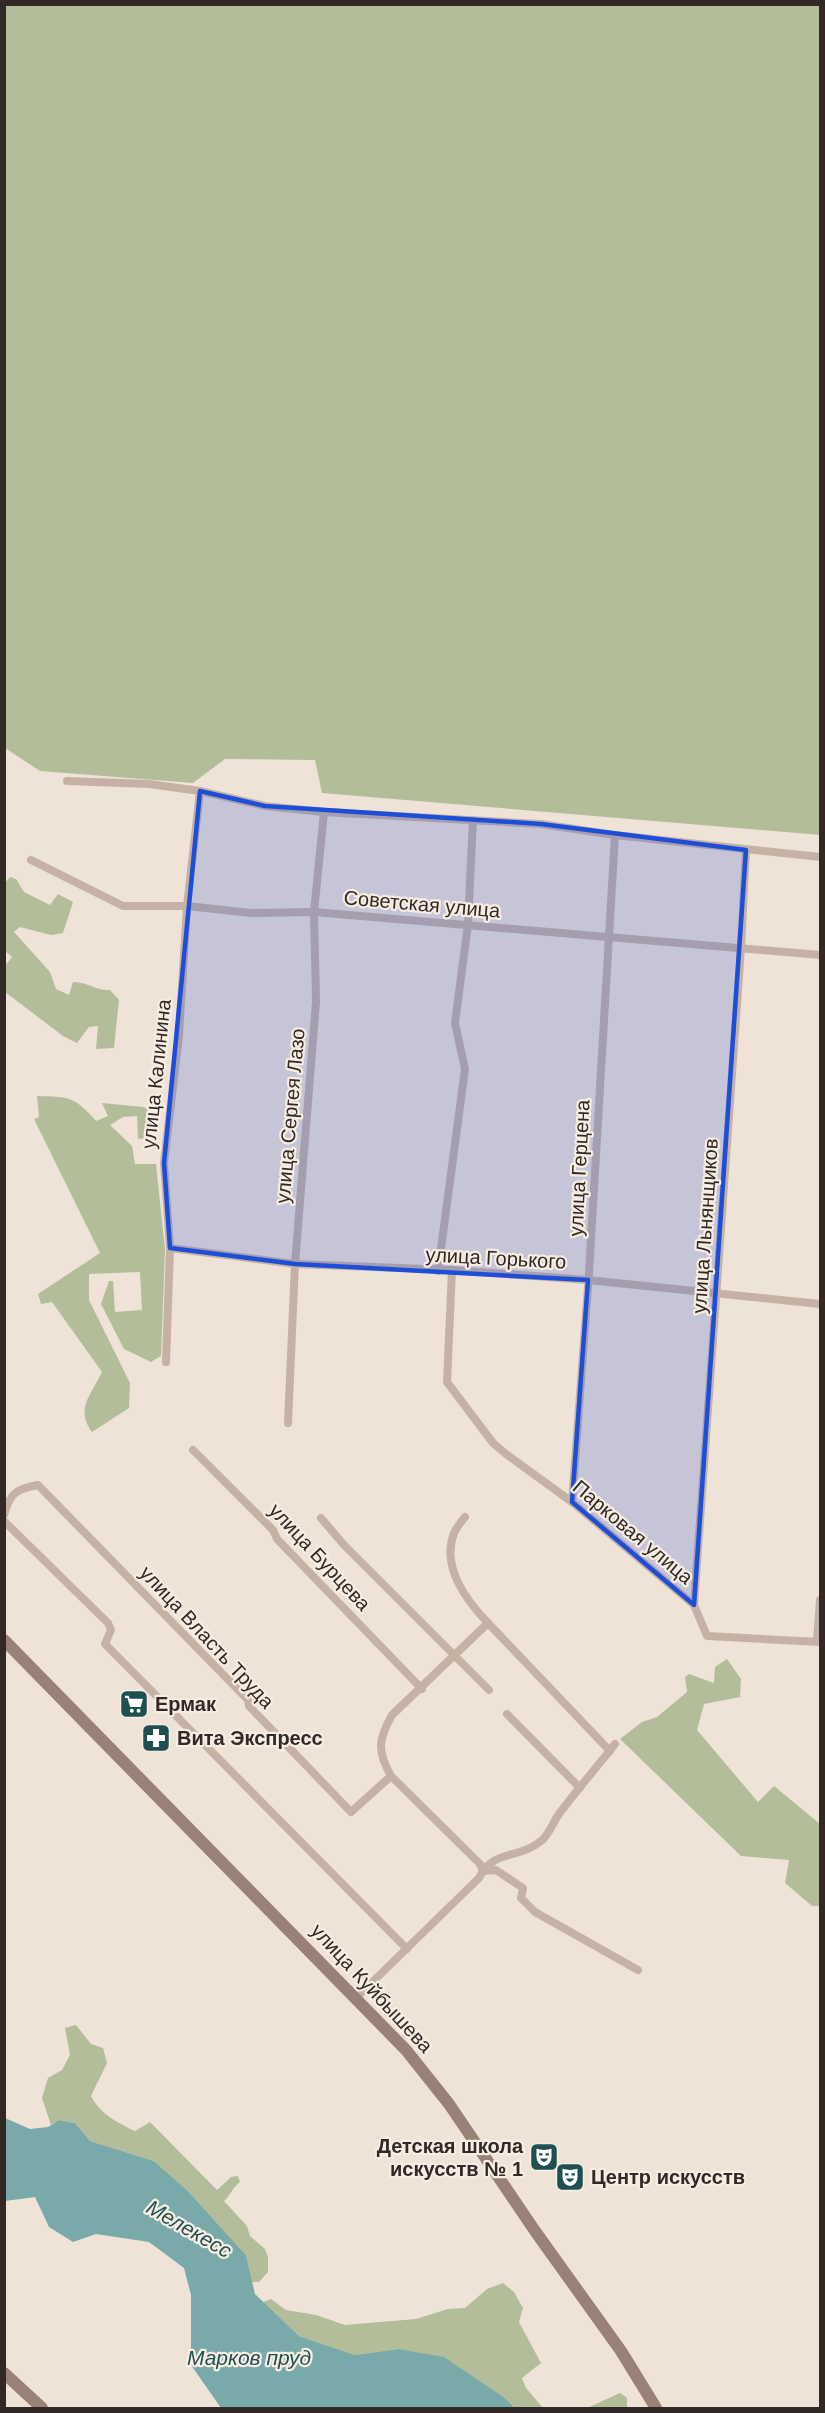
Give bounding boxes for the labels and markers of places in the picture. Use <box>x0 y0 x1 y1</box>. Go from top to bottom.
supermarket icon: Ермак <box>118 1688 150 1720</box>
place label: Ермак <box>155 1693 217 1715</box>
pharmacy icon: Вита Экспресс <box>140 1722 172 1754</box>
place label: Вита Экспресс <box>177 1727 323 1749</box>
place label: Детская школа искусств № 1 <box>377 2135 524 2180</box>
theatre icon: Детская школа искусств № 1 <box>528 2141 560 2173</box>
theatre icon: Центр искусств <box>554 2161 586 2193</box>
place label: Центр искусств <box>591 2166 745 2188</box>

